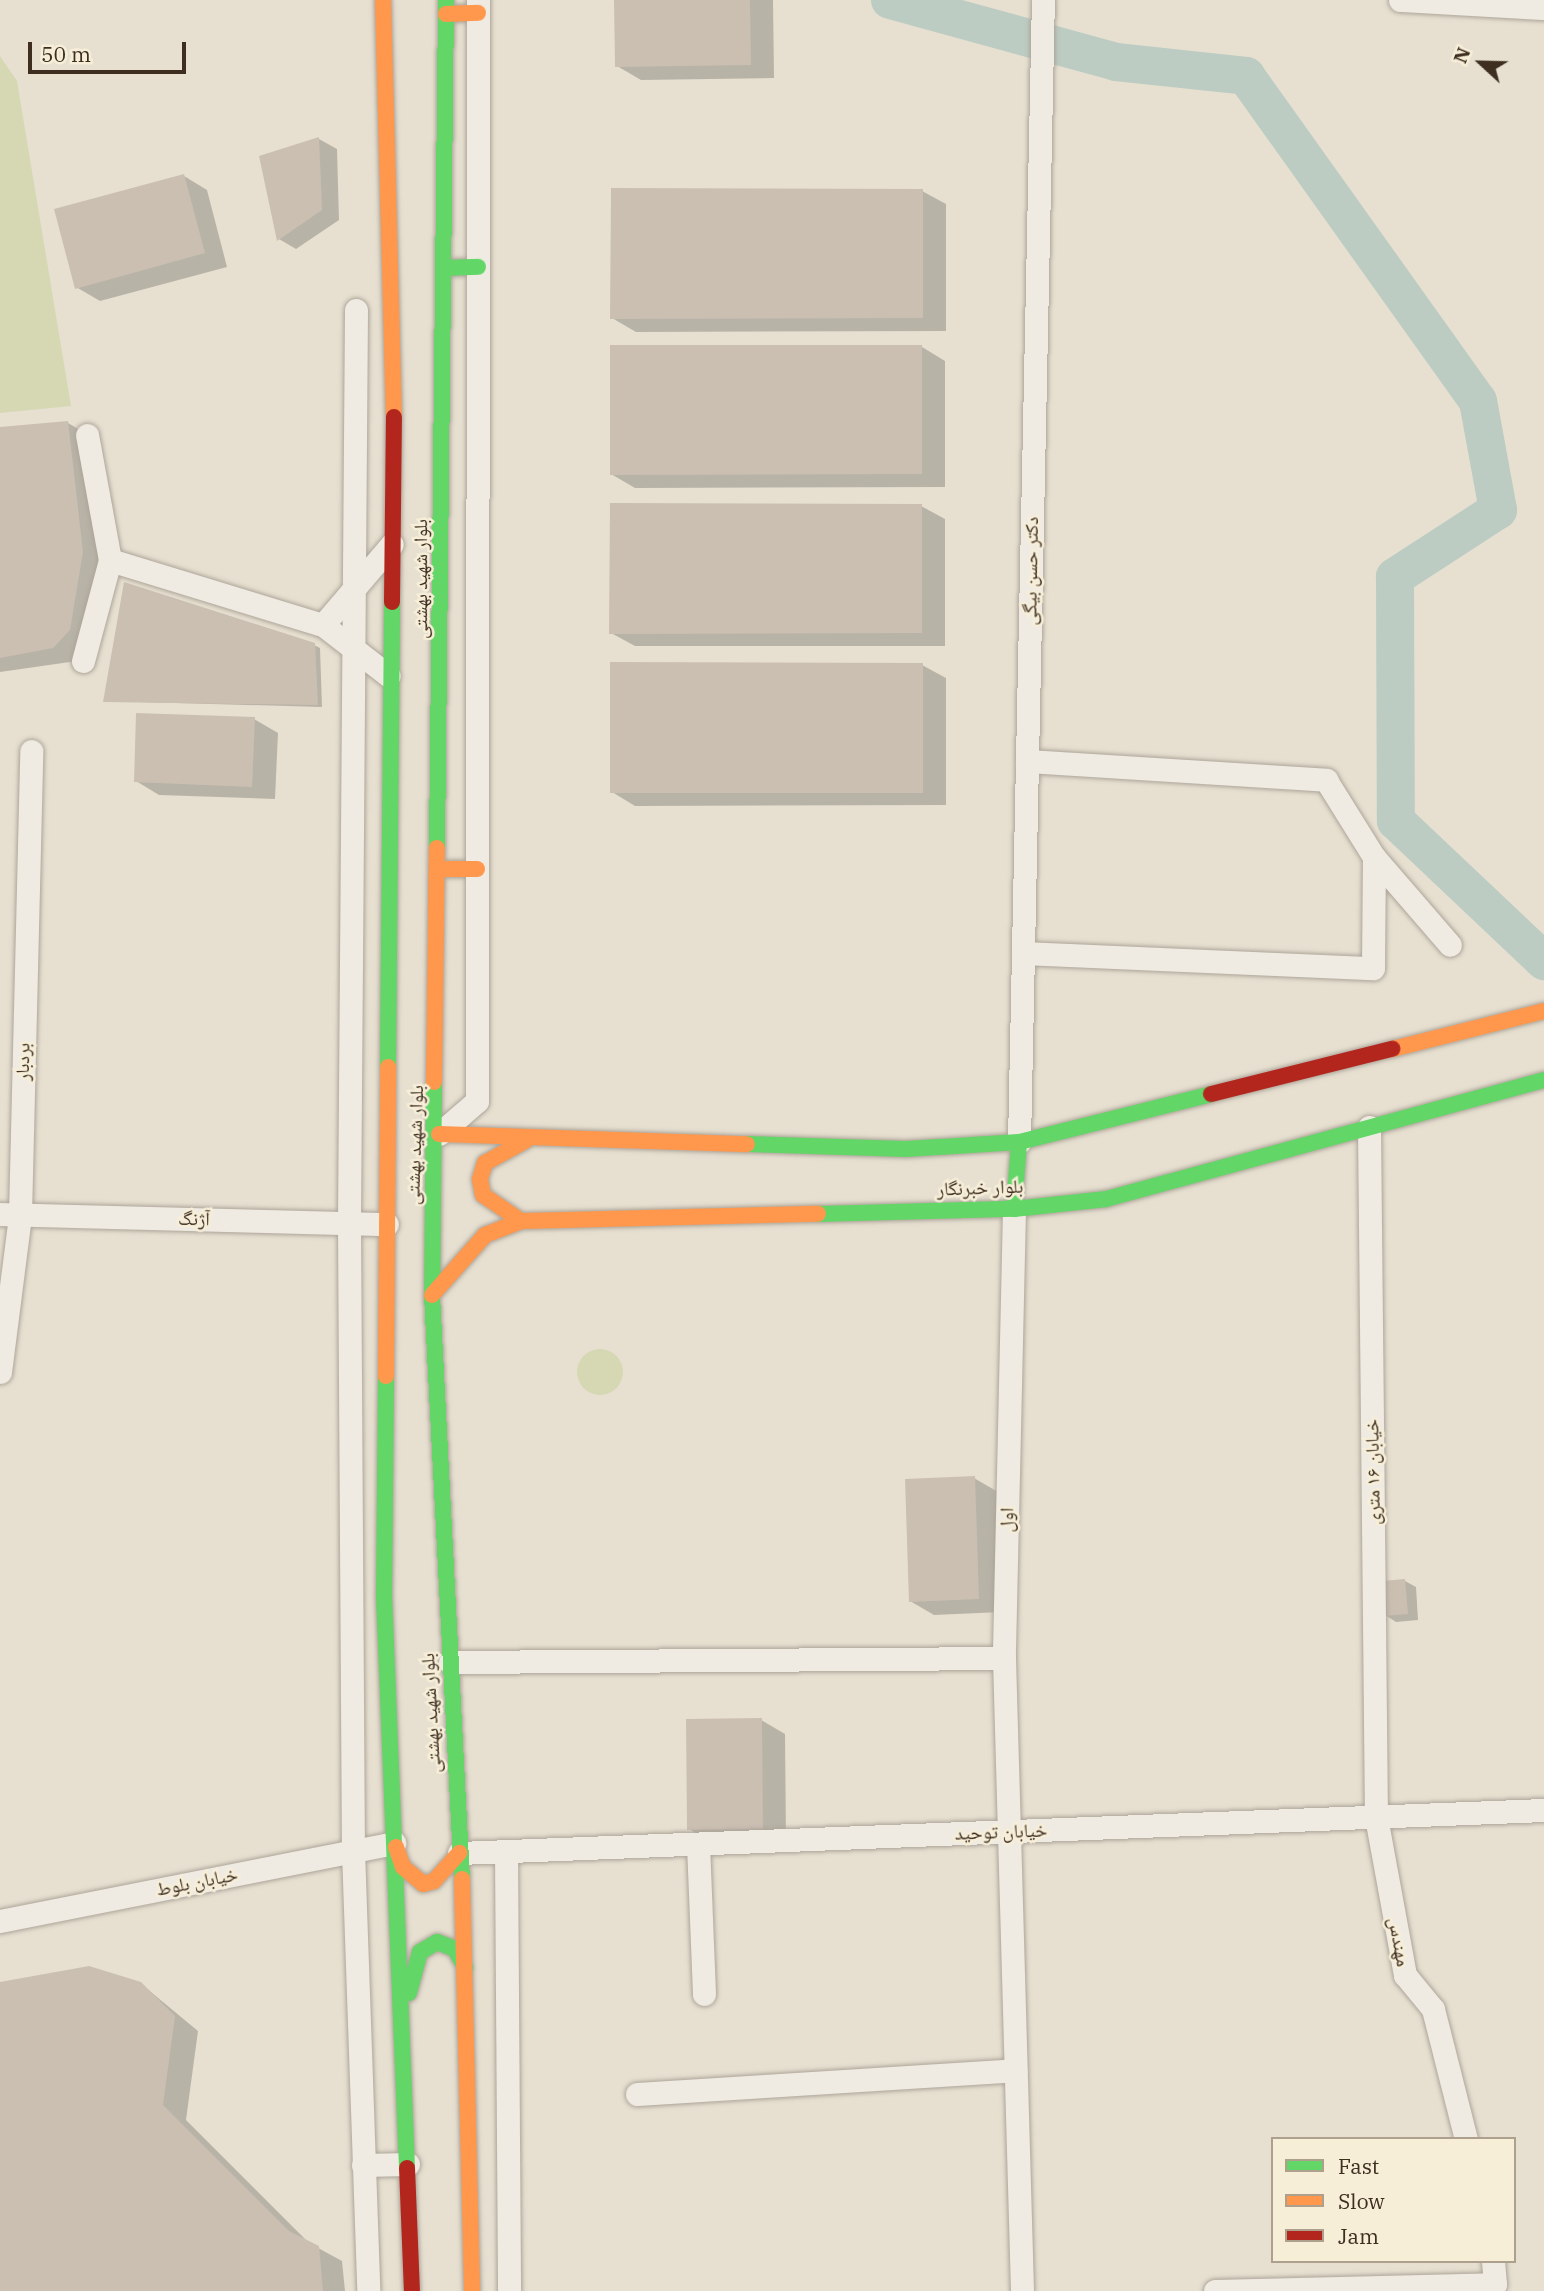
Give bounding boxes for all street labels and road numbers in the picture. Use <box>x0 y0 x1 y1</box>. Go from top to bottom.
street label: دکتر حسن بیگی <box>1019 516 1043 626</box>
street label: بلوار شهید بهشتی <box>410 519 432 639</box>
street label: بردبار <box>11 1043 35 1081</box>
street label: بلوار شهید بهشتی <box>402 1085 428 1205</box>
street label: بلوار خبرنگار <box>936 1175 1024 1201</box>
street label: آژنگ <box>178 1207 210 1231</box>
street label: خیابان ۱۶ متری <box>1361 1419 1385 1525</box>
street label: اول <box>995 1507 1019 1533</box>
street label: بلوار شهید بهشتی <box>416 1652 446 1774</box>
street label: خیابان توحید <box>954 1819 1048 1845</box>
street label: خیابان بلوط <box>154 1863 240 1901</box>
street label: مهندس <box>1383 1916 1415 1968</box>

